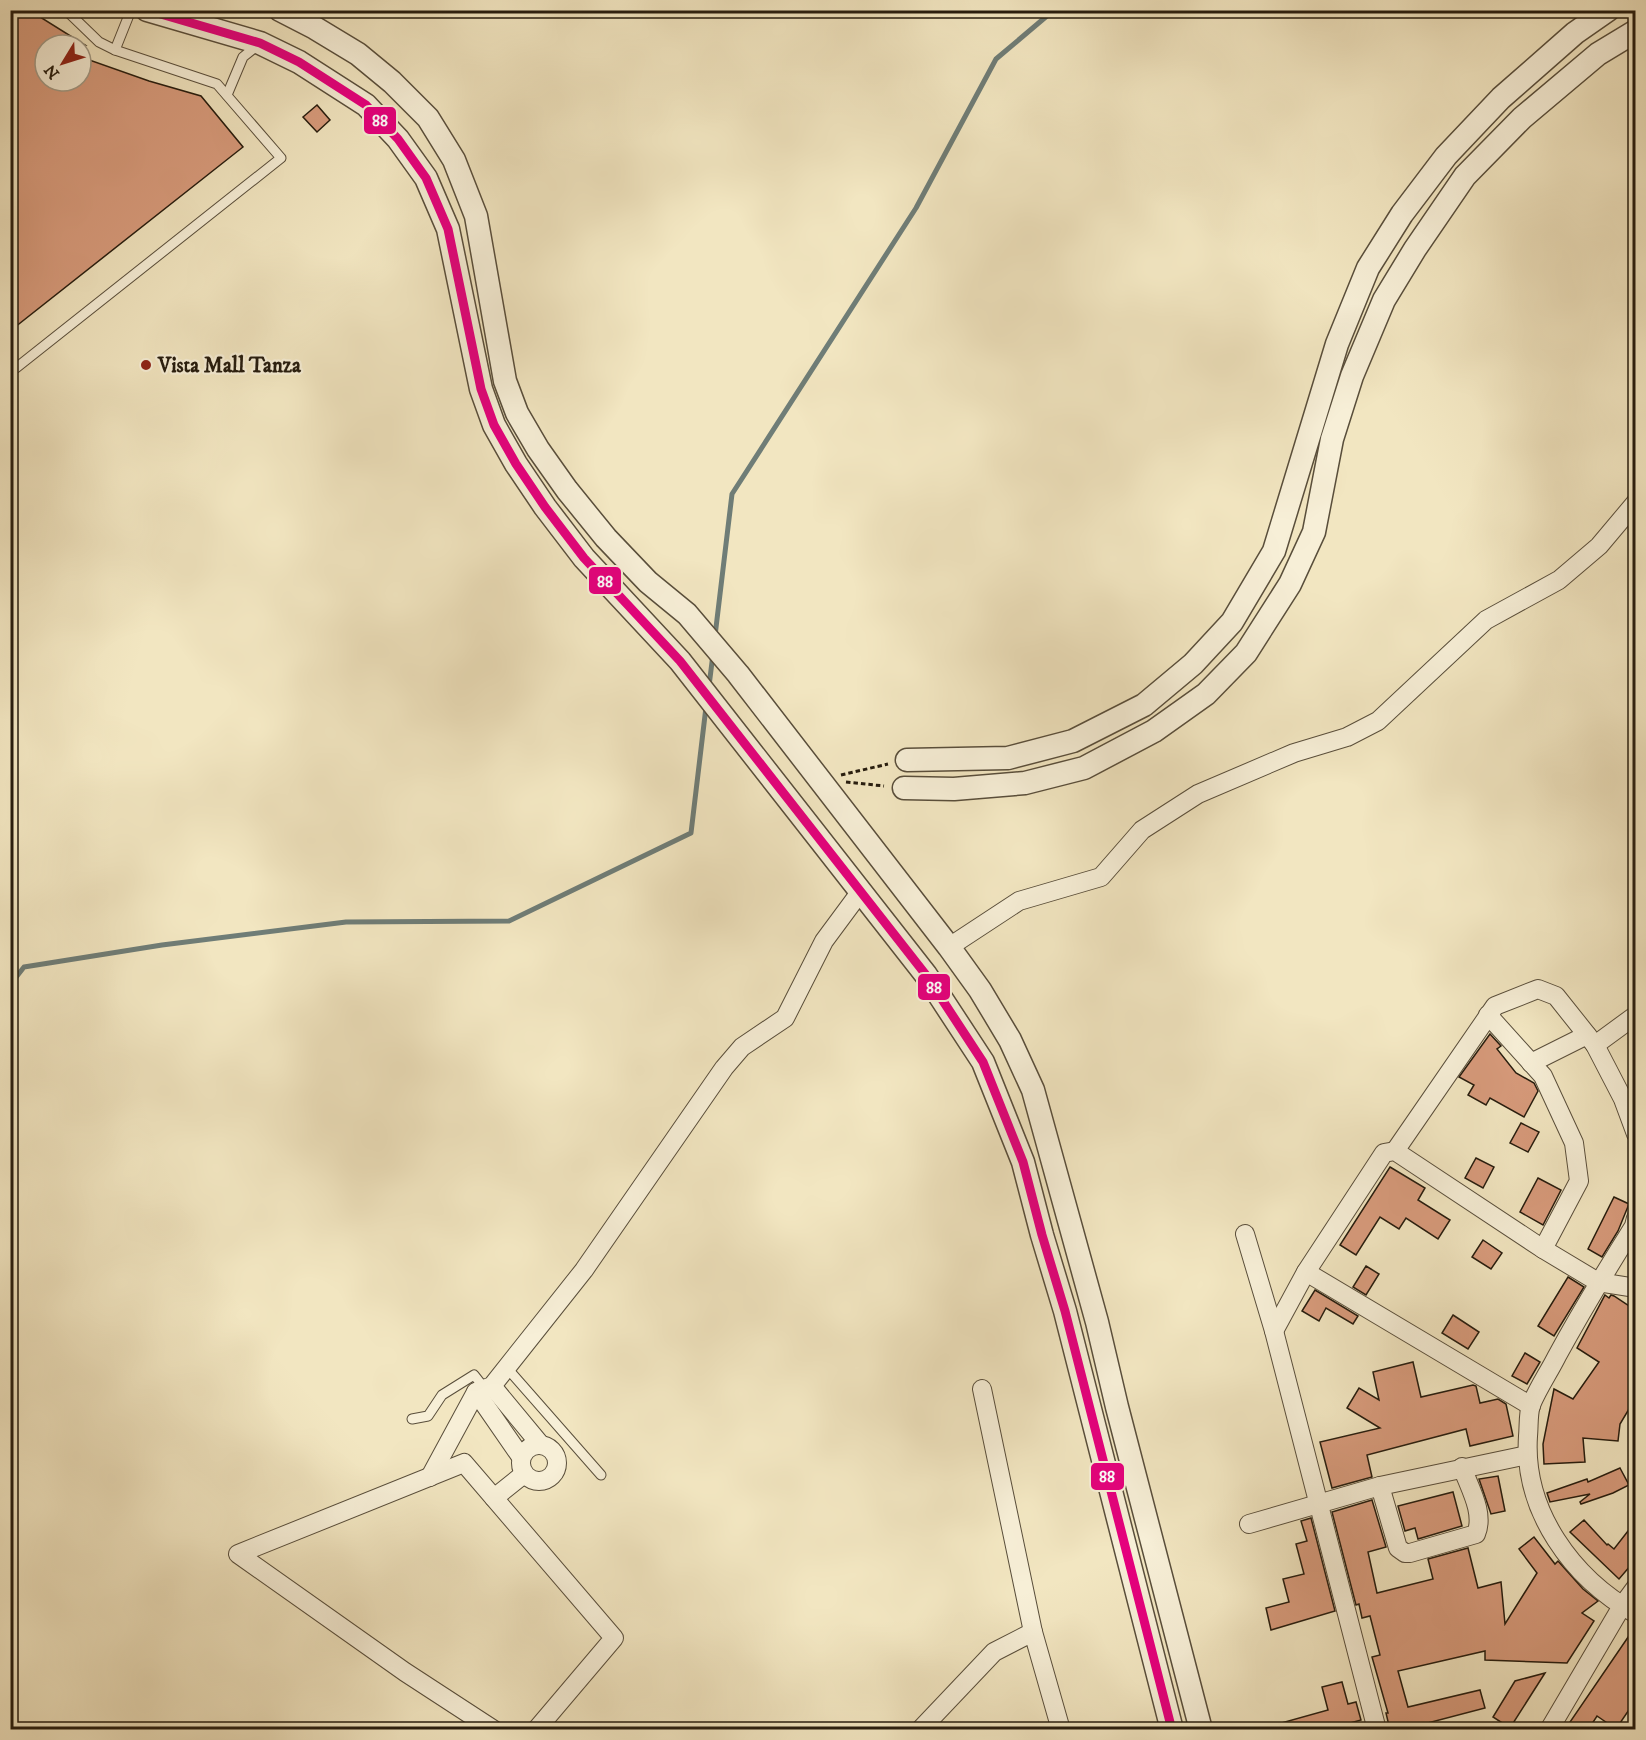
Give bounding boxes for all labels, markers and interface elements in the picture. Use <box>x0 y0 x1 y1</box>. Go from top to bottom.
north arrow <box>33 33 93 93</box>
text: N <box>40 60 64 83</box>
line badge: 88 <box>363 106 397 135</box>
text: 88 <box>372 111 388 131</box>
place label: Vista Mall Tanza <box>157 353 302 379</box>
marker: Vista Mall Tanza <box>139 358 153 372</box>
line badge: 88 <box>588 566 622 595</box>
text: 88 <box>597 572 613 592</box>
line badge: 88 <box>917 973 951 1001</box>
text: 88 <box>926 978 942 998</box>
line badge: 88 <box>1090 1462 1125 1491</box>
text: 88 <box>1099 1467 1115 1487</box>

